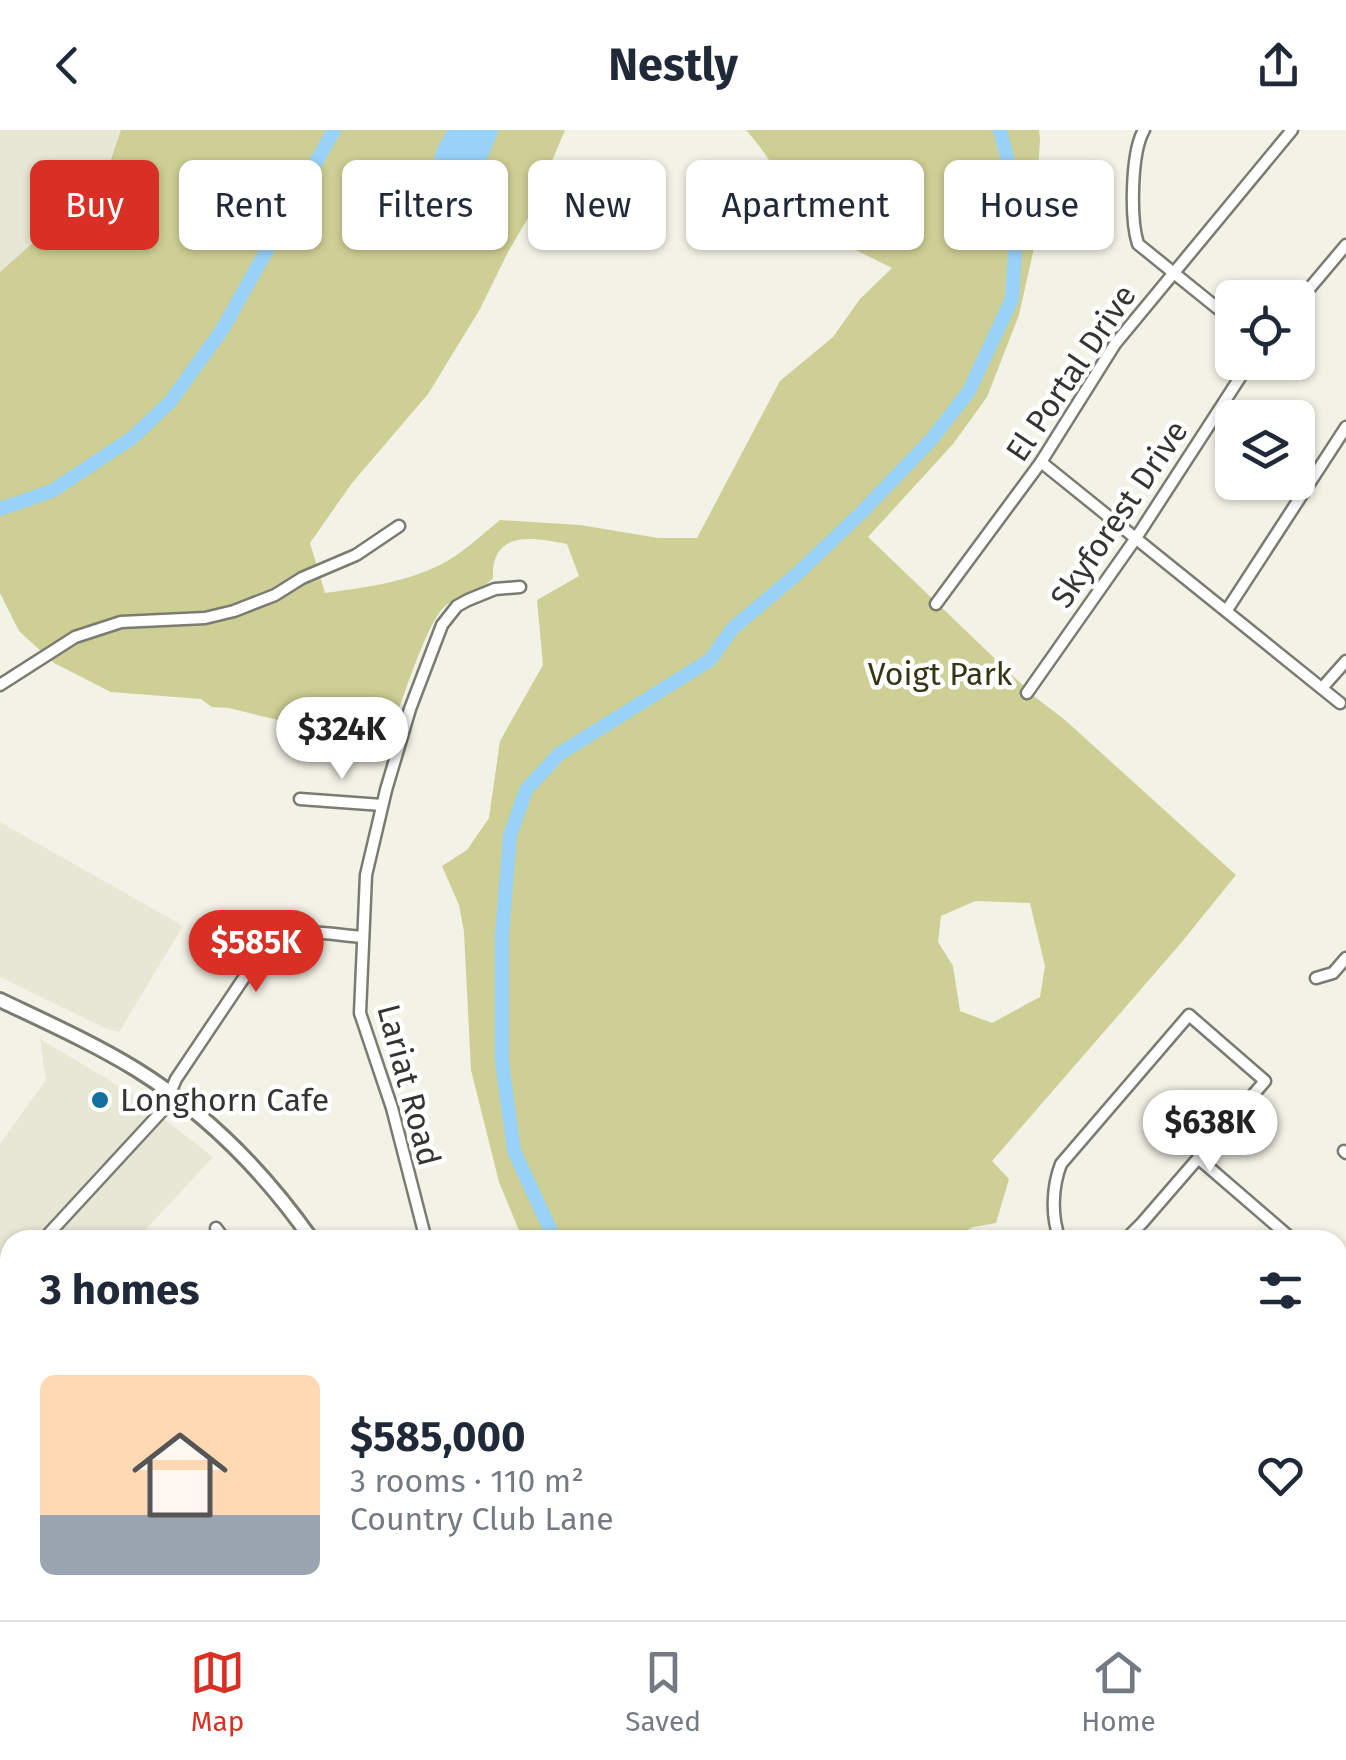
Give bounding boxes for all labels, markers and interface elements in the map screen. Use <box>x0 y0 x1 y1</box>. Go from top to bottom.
icon: back <box>40 38 95 93</box>
text: Nestly <box>608 38 738 92</box>
icon: share <box>1251 38 1306 93</box>
chip: Buy <box>30 160 159 250</box>
chip: Rent <box>179 160 322 250</box>
chip: Filters <box>342 160 508 250</box>
chip: New <box>528 160 666 250</box>
chip: Apartment <box>686 160 924 250</box>
chip: House <box>944 160 1114 250</box>
street label: El Portal Drive <box>998 278 1144 468</box>
map controls <box>1215 280 1315 500</box>
button: locate <box>1215 280 1315 380</box>
button: layers <box>1215 400 1315 500</box>
street label: Skyforest Drive <box>1042 413 1196 615</box>
park label: Voigt Park <box>868 655 1013 693</box>
pin: $324K <box>272 697 412 782</box>
text: $324K <box>298 710 386 748</box>
pin: $585K <box>186 910 326 995</box>
text: $585K <box>211 923 301 961</box>
street label: Lariat Road <box>369 1000 449 1170</box>
place label: Longhorn Cafe <box>120 1081 329 1119</box>
marker: Longhorn Cafe <box>89 1089 111 1111</box>
pin: $638K <box>1140 1090 1280 1175</box>
text: $638K <box>1165 1103 1255 1141</box>
icon: filters <box>1253 1263 1308 1318</box>
text: 3 homes <box>40 1265 200 1315</box>
text: $585,000 <box>350 1412 526 1462</box>
icon: home <box>120 1415 240 1535</box>
icon: heart <box>1253 1448 1308 1503</box>
text: 3 rooms · 110 m² <box>350 1462 584 1500</box>
text: Country Club Lane <box>350 1500 614 1538</box>
tab: Map <box>190 1645 245 1738</box>
tab: Saved <box>625 1645 701 1738</box>
tab: Home <box>1081 1645 1156 1738</box>

